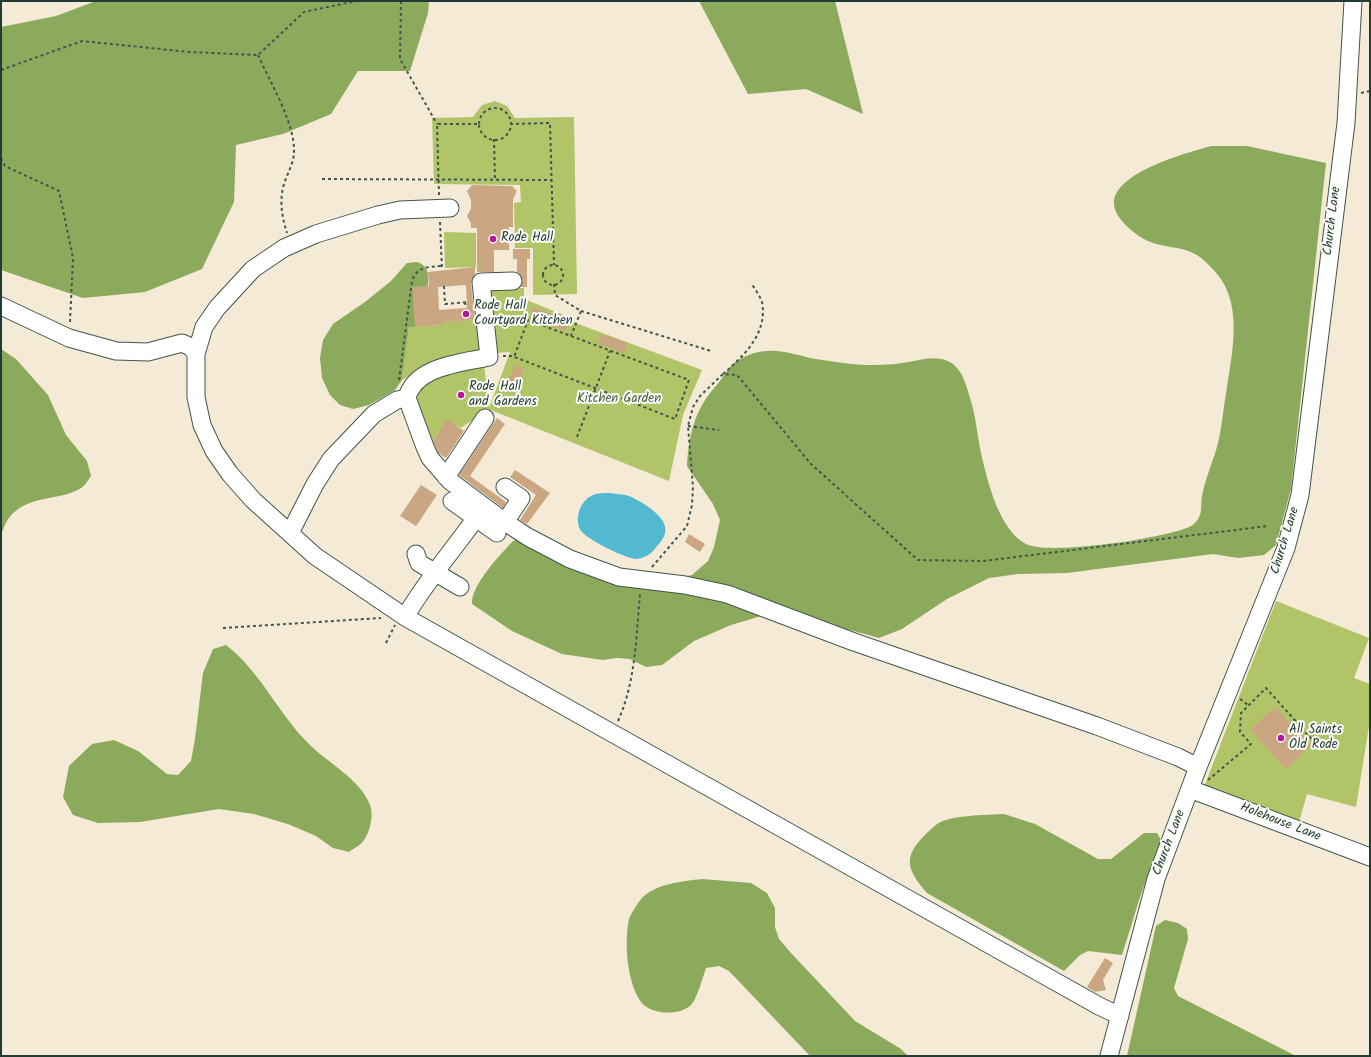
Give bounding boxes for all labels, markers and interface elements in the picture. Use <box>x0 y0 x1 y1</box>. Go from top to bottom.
street label: Church Lane <box>1321 186 1345 256</box>
place label: Rode Hall <box>501 231 553 247</box>
marker: Rode Hall <box>488 234 498 244</box>
place label: Rode Hall Courtyard Kitchen <box>474 299 573 330</box>
marker: Rode Hall Courtyard Kitchen <box>461 309 471 319</box>
place label: Rode Hall and Gardens <box>469 380 537 411</box>
marker: Rode Hall and Gardens <box>456 390 466 400</box>
park label: Kitchen Garden <box>577 392 661 408</box>
street label: Church Lane <box>1268 506 1304 576</box>
place label: All Saints Old Rode <box>1289 723 1342 754</box>
marker: All Saints Old Rode <box>1276 733 1286 743</box>
street label: Holehouse Lane <box>1237 800 1323 846</box>
street label: Church Lane <box>1150 808 1190 878</box>

